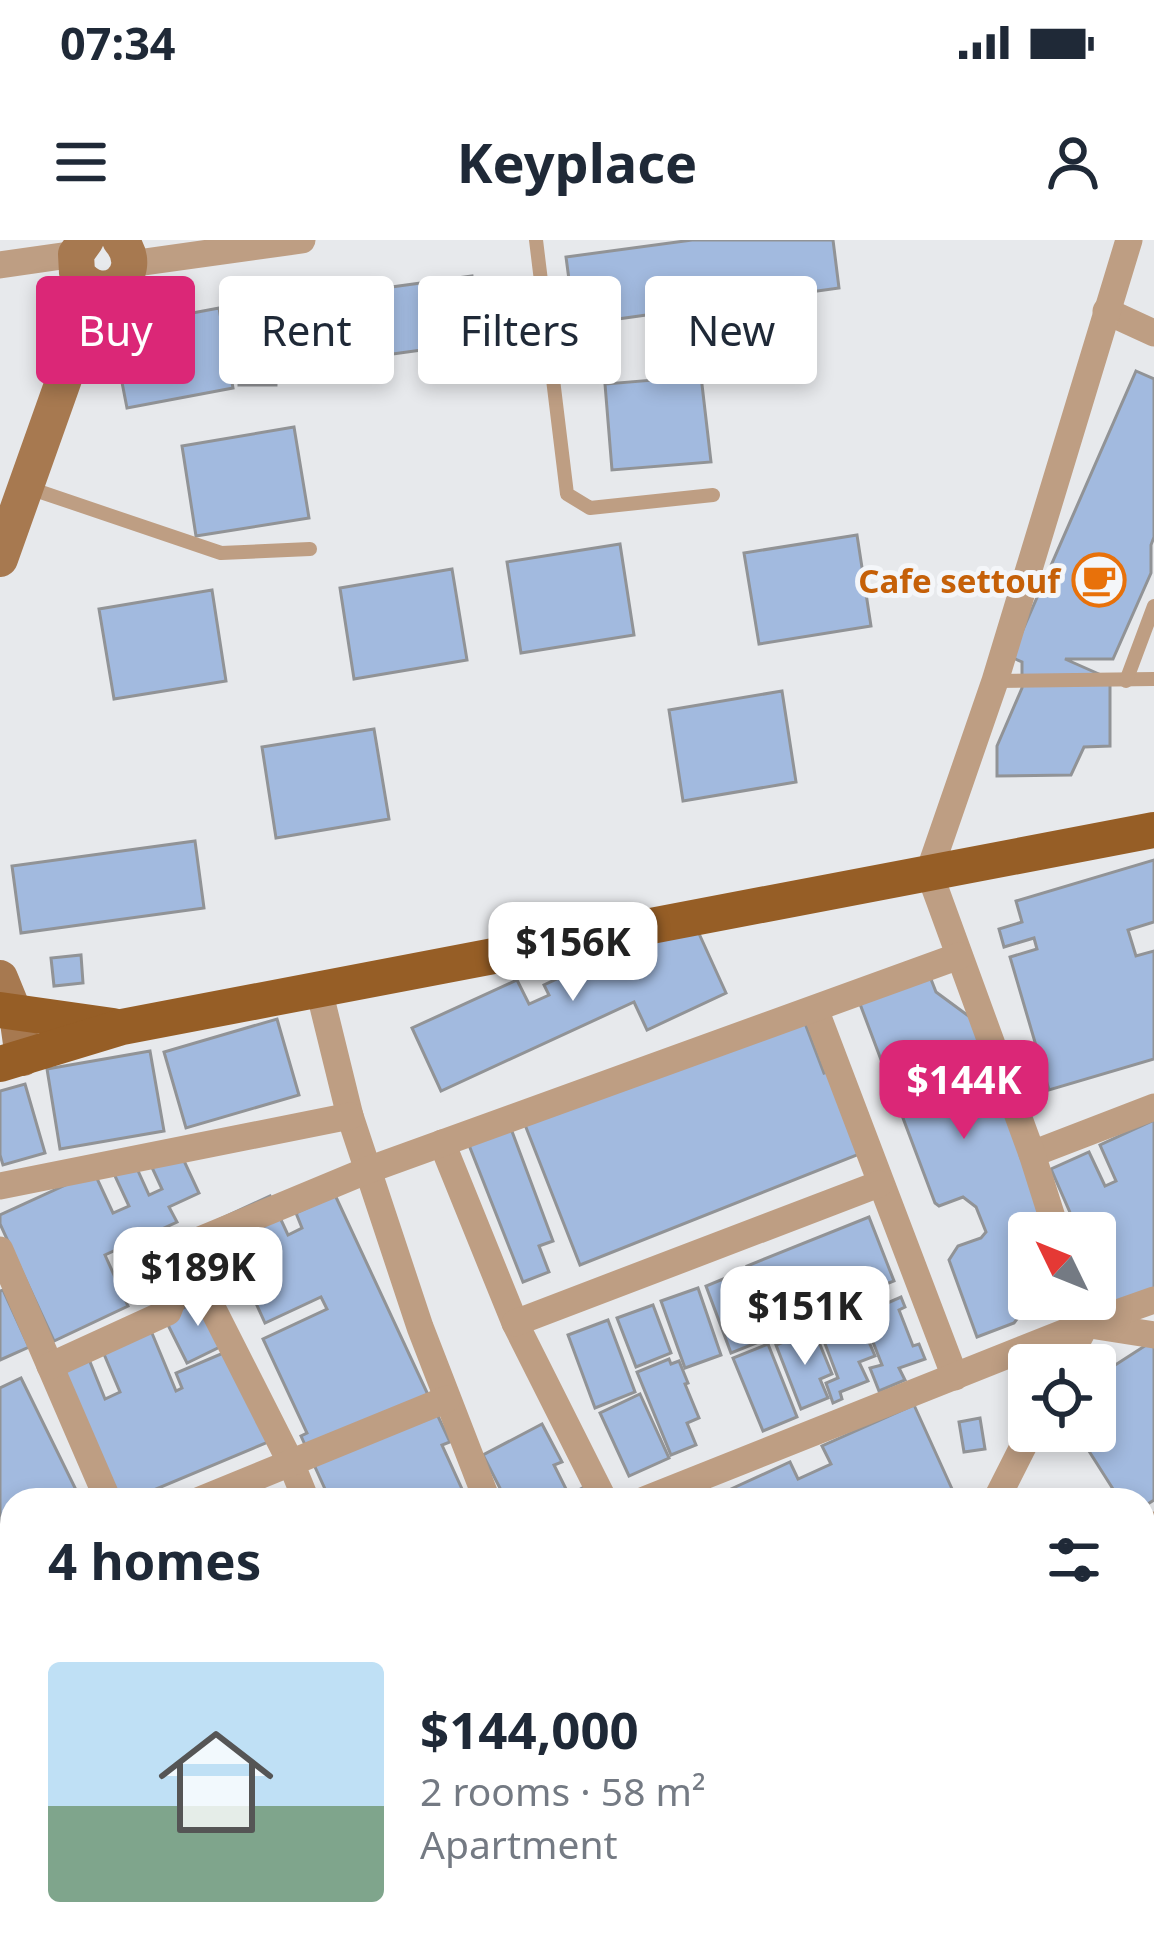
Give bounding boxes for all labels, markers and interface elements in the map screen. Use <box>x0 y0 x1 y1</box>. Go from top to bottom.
text: 07:34 <box>60 12 176 73</box>
text: Keyplace <box>457 125 697 199</box>
icon: menu <box>48 129 114 195</box>
icon: person <box>1040 129 1106 195</box>
chip: Buy <box>36 276 195 384</box>
chip: Rent <box>219 276 394 384</box>
chip: Filters <box>418 276 621 384</box>
chip: New <box>645 276 817 384</box>
cafe icon: Cafe settouf <box>1071 552 1127 608</box>
place label: Cafe settouf <box>858 558 1062 603</box>
pin: $156K <box>489 902 657 1004</box>
text: $156K <box>515 914 631 967</box>
pin: $144K <box>880 1040 1048 1142</box>
text: $144K <box>906 1052 1022 1105</box>
north arrow <box>1008 1212 1116 1320</box>
map controls <box>1008 1212 1116 1452</box>
pin: $189K <box>114 1227 282 1329</box>
text: $189K <box>140 1239 256 1292</box>
pin: $151K <box>721 1266 889 1368</box>
text: $151K <box>747 1278 863 1331</box>
button: locate <box>1008 1344 1116 1452</box>
text: 4 homes <box>48 1525 261 1595</box>
icon: filters <box>1041 1527 1107 1593</box>
text: $144,000 <box>420 1694 639 1764</box>
icon: home <box>144 1710 288 1854</box>
text: 2 rooms · 58 m² <box>420 1764 706 1817</box>
text: Apartment <box>420 1817 618 1870</box>

